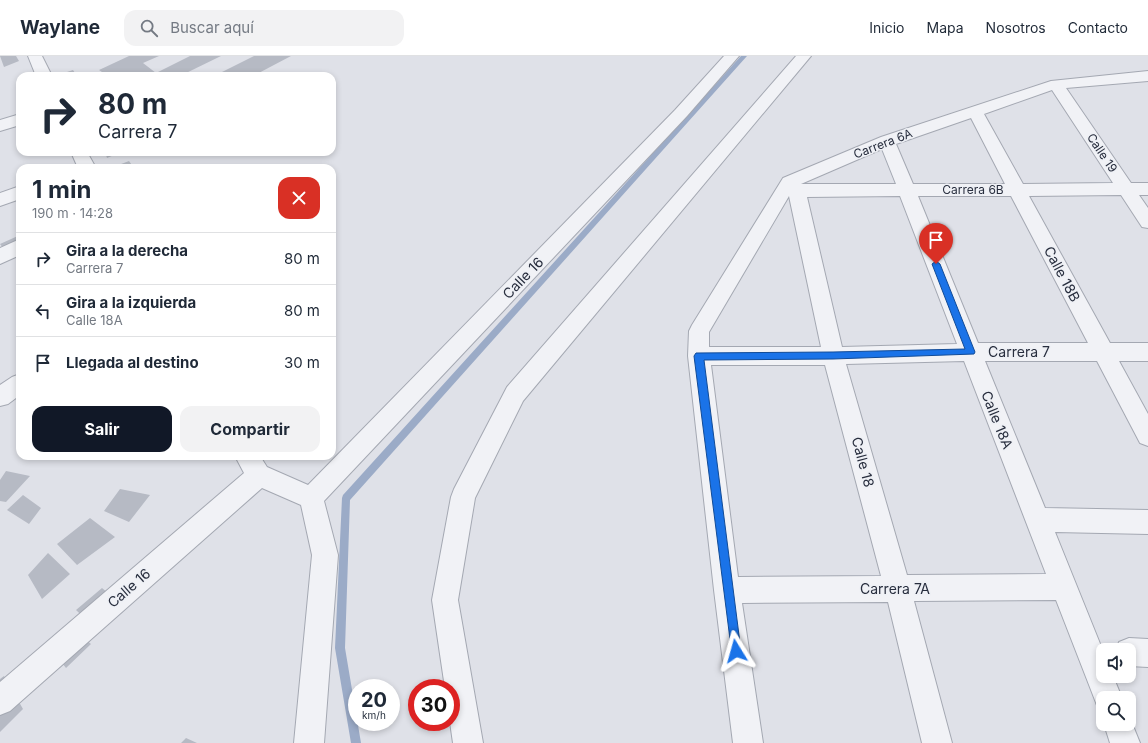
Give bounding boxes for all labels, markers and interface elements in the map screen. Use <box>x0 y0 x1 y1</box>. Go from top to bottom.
search box <box>124 10 404 46</box>
text: Waylane <box>20 16 100 39</box>
icon: search <box>138 17 160 39</box>
text: Buscar aquí <box>170 18 254 37</box>
text: Inicio <box>869 19 905 36</box>
text: Mapa <box>927 19 964 36</box>
text: Nosotros <box>986 19 1046 36</box>
text: Contacto <box>1068 19 1128 36</box>
text: 80 m <box>98 87 167 121</box>
icon: right <box>32 88 84 140</box>
text: Carrera 7 <box>98 121 177 142</box>
street label: Carrera 6A <box>851 125 914 162</box>
street label: Calle 19 <box>1084 130 1121 175</box>
text: 1 min <box>32 175 91 204</box>
button: close <box>278 177 320 219</box>
street label: Carrera 6B <box>942 182 1004 197</box>
text: 190 m · 14:28 <box>32 205 113 221</box>
pin <box>919 223 953 264</box>
icon: arrive <box>925 229 947 251</box>
text: Gira a la derecha <box>66 241 188 260</box>
street label: Calle 18B <box>1041 243 1084 304</box>
icon: right <box>32 248 54 270</box>
text: 80 m <box>284 249 320 268</box>
street label: Calle 16 <box>499 253 547 302</box>
text: Carrera 7 <box>66 260 123 276</box>
text: Gira a la izquierda <box>66 293 196 312</box>
icon: left <box>32 300 54 322</box>
text: 80 m <box>284 301 320 320</box>
text: Calle 18A <box>66 312 123 328</box>
street label: Carrera 7 <box>988 343 1050 360</box>
icon: arrive <box>32 352 54 374</box>
text: Llegada al destino <box>66 353 199 372</box>
text: 30 m <box>284 353 320 372</box>
street label: Calle 18A <box>978 388 1017 452</box>
button: Salir <box>32 406 172 452</box>
button: Compartir <box>180 406 320 452</box>
street label: Calle 18 <box>849 435 878 489</box>
street label: Calle 16 <box>104 564 154 611</box>
street label: Carrera 7A <box>860 580 930 597</box>
position arrow <box>715 630 757 672</box>
map controls <box>1096 643 1136 731</box>
button: sound <box>1096 643 1136 683</box>
speed limit sign: 30 <box>408 679 460 731</box>
text: 20 <box>361 688 387 712</box>
button: search <box>1096 691 1136 731</box>
text: km/h <box>362 709 386 721</box>

